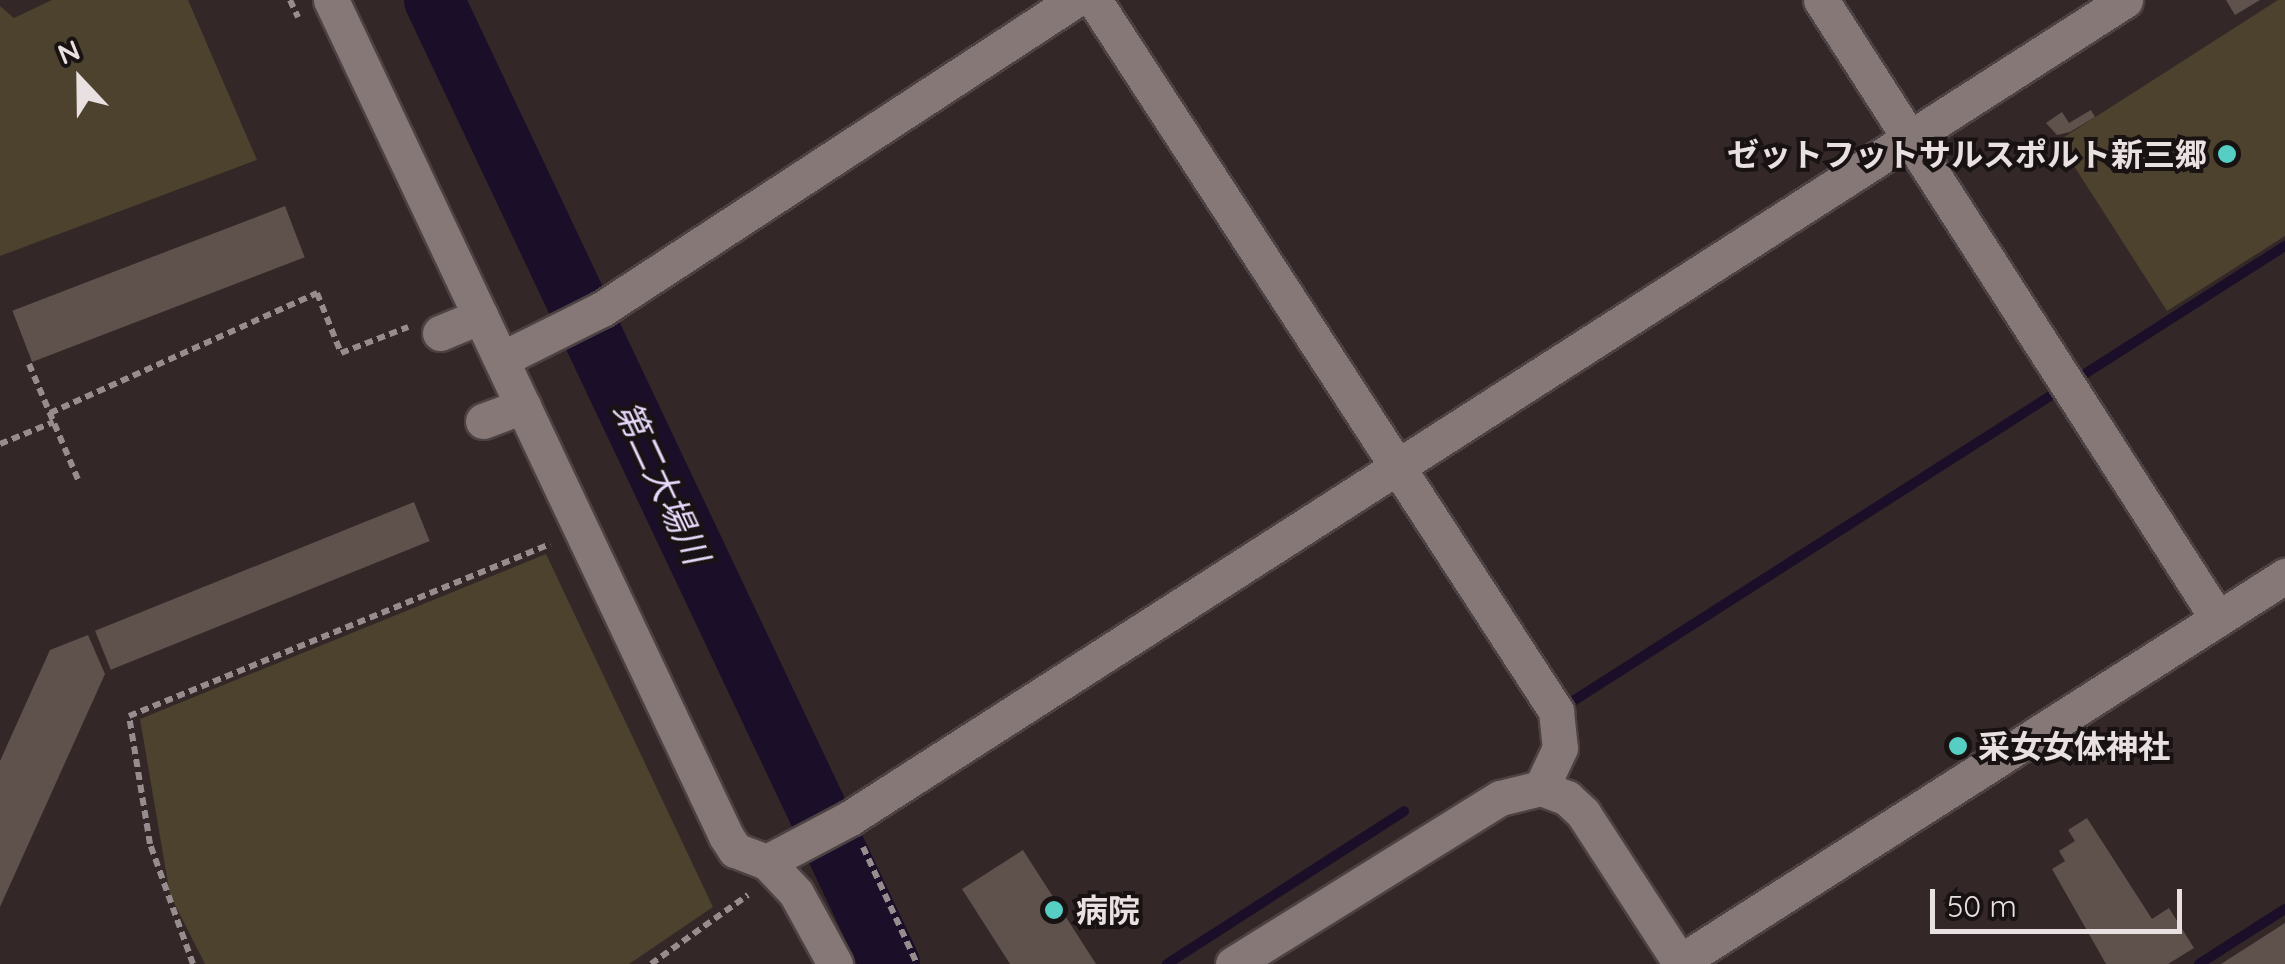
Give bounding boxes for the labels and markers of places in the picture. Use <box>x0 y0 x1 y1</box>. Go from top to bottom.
place label: ゼットフットサルスポルト新三郷 <box>1727 135 2207 173</box>
marker: ゼットフットサルスポルト新三郷 <box>2216 143 2238 165</box>
place label: 采女女体神社 <box>1978 727 2170 765</box>
marker: 采女女体神社 <box>1947 735 1969 757</box>
place label: 病院 <box>1076 891 1140 929</box>
marker: 病院 <box>1041 897 1067 923</box>

